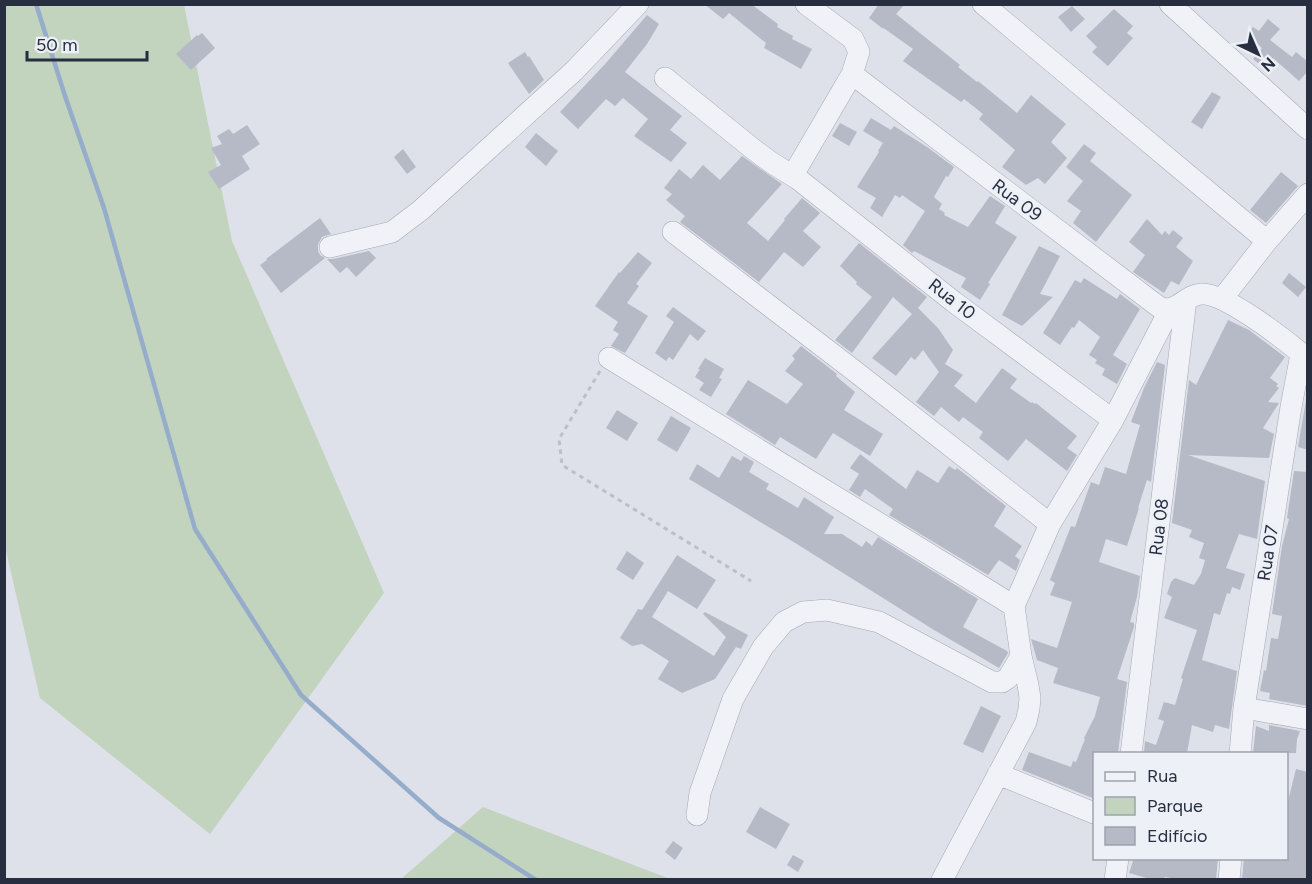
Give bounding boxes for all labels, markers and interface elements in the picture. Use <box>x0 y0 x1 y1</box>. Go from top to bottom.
scale bar <box>27 24 147 62</box>
north arrow <box>1228 24 1288 84</box>
text: 50 m <box>36 34 78 56</box>
text: N <box>1257 53 1279 76</box>
street label: Rua 09 <box>988 174 1046 226</box>
street label: Rua 10 <box>924 274 980 324</box>
street label: Rua 08 <box>1145 497 1173 557</box>
street label: Rua 07 <box>1253 523 1283 582</box>
legend <box>1093 752 1288 860</box>
text: Rua <box>1147 765 1178 787</box>
text: Parque <box>1147 795 1203 817</box>
text: Edifício <box>1147 825 1208 847</box>

